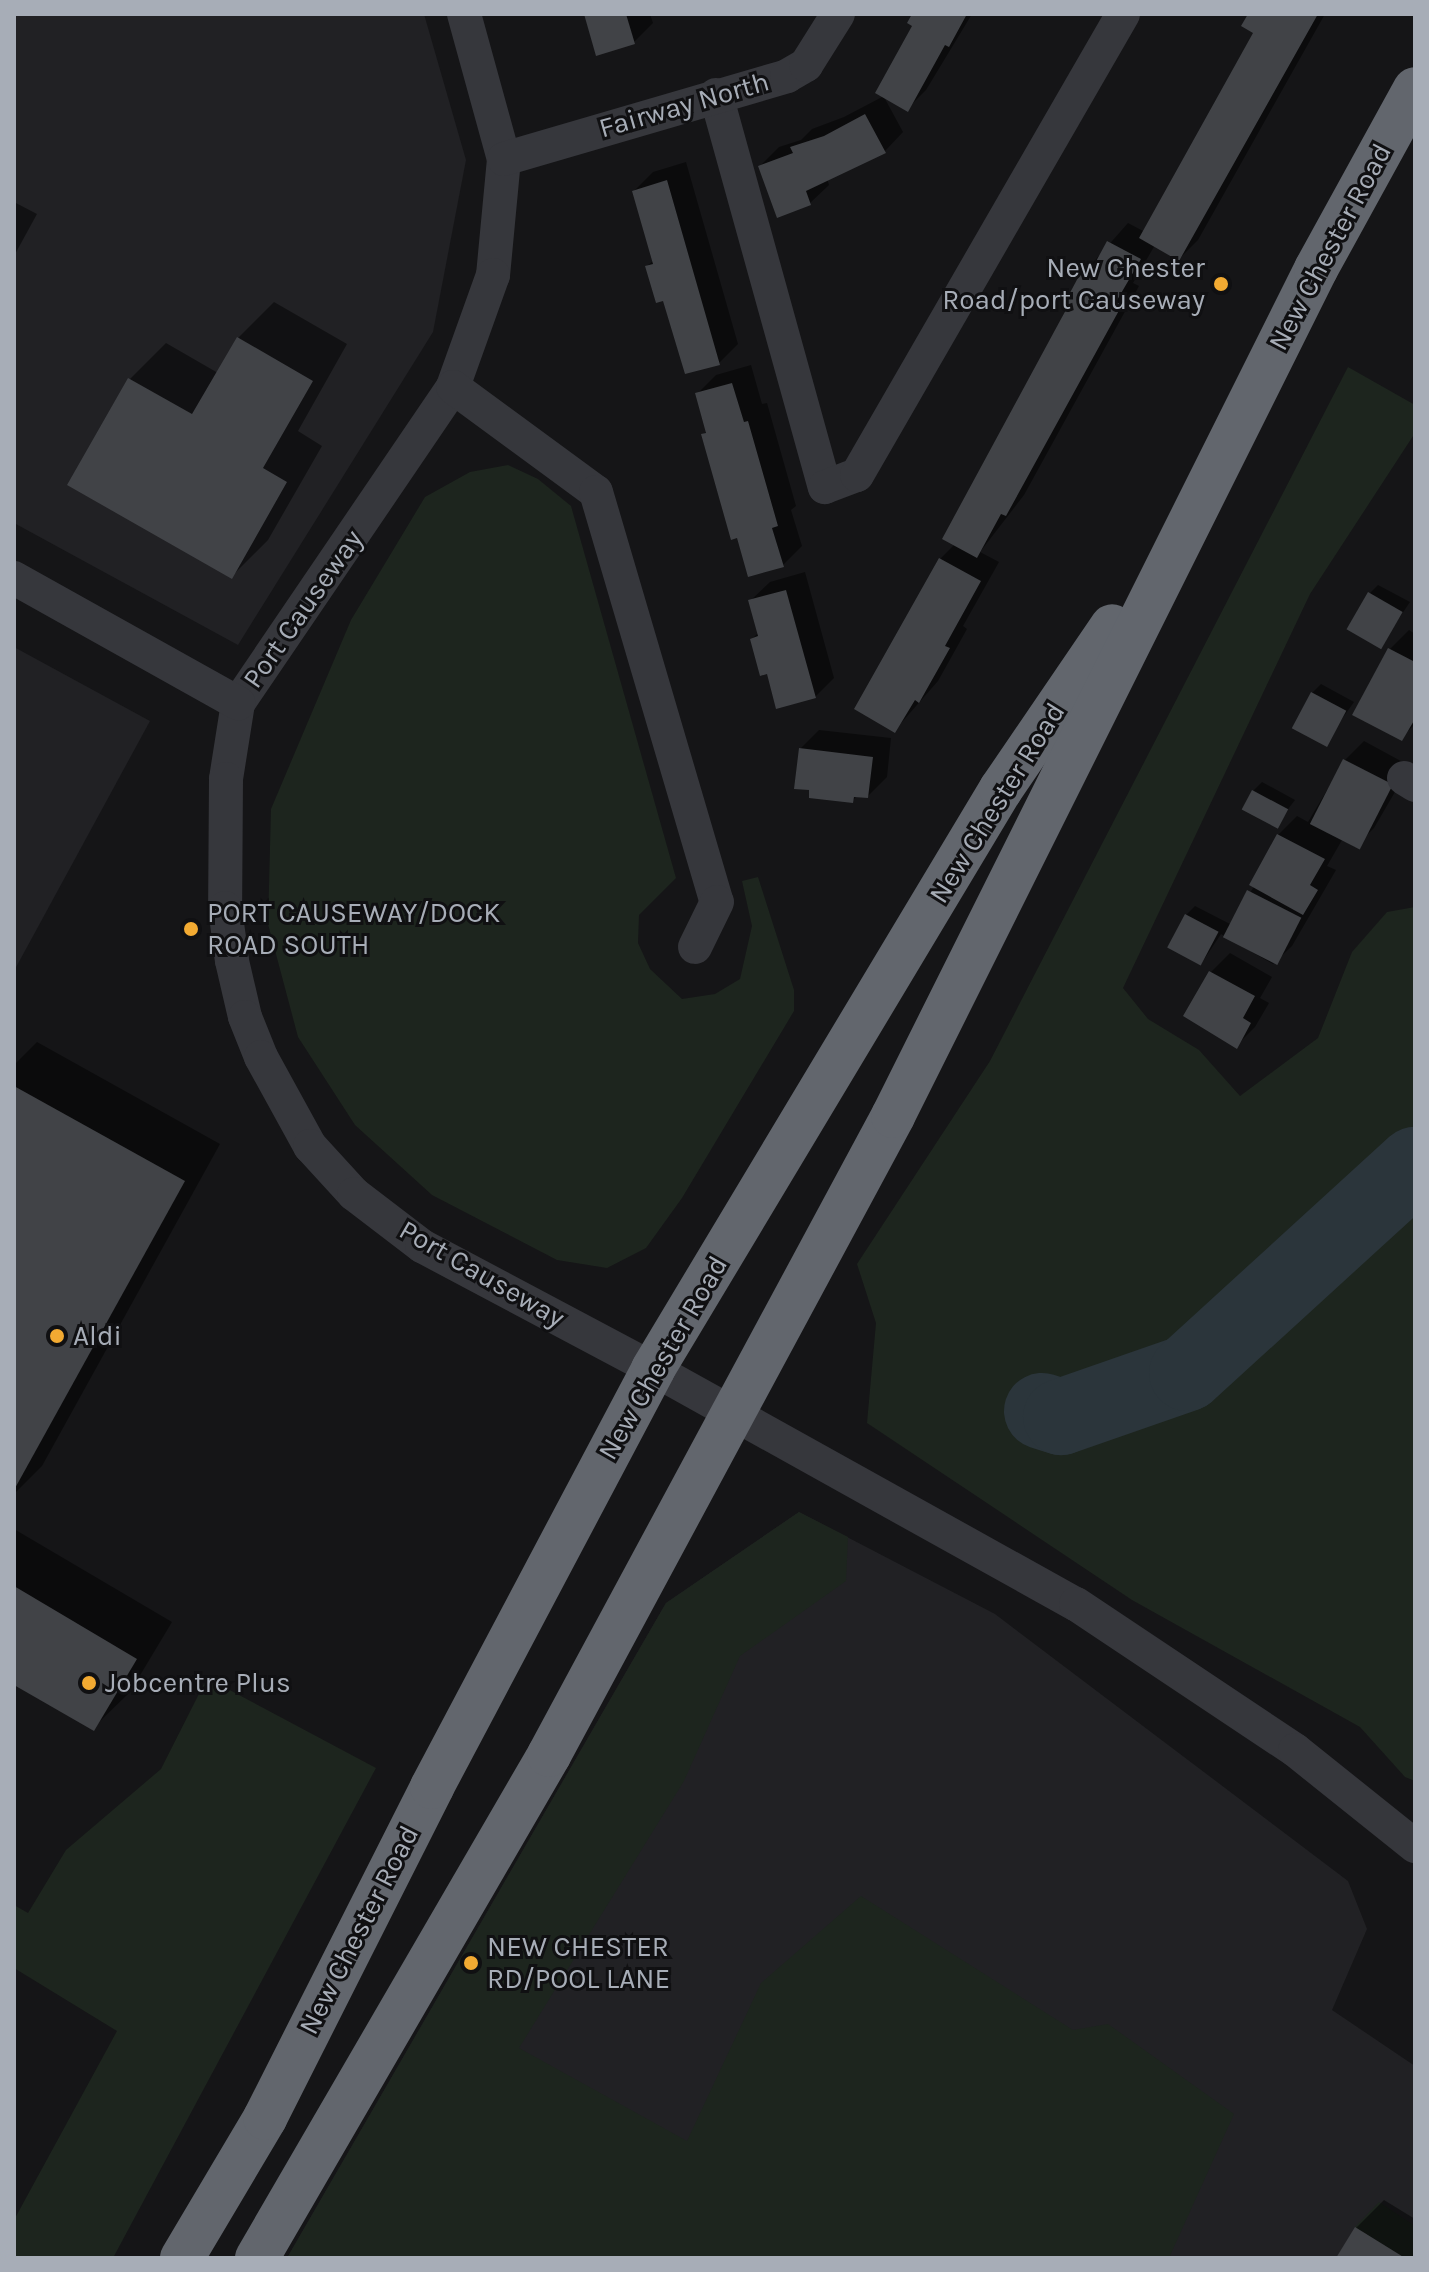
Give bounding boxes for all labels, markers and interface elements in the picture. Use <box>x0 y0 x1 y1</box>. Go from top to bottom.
street label: Fairway North <box>595 65 773 145</box>
street label: New Chester Road <box>1261 138 1399 356</box>
place label: New Chester Road/port Causeway <box>942 251 1205 317</box>
marker: New Chester Road/port Causeway <box>1212 275 1230 293</box>
street label: Port Causeway <box>236 523 370 695</box>
street label: New Chester Road <box>922 697 1072 909</box>
place label: PORT CAUSEWAY/DOCK ROAD SOUTH <box>207 896 500 962</box>
marker: PORT CAUSEWAY/DOCK ROAD SOUTH <box>182 920 200 938</box>
street label: Port Causeway <box>393 1213 571 1335</box>
street label: New Chester Road <box>591 1250 735 1466</box>
place label: Aldi <box>73 1319 122 1353</box>
marker: Aldi <box>48 1327 66 1345</box>
place label: Jobcentre Plus <box>105 1666 291 1700</box>
marker: Jobcentre Plus <box>80 1674 98 1692</box>
street label: New Chester Road <box>292 1820 426 2040</box>
place label: NEW CHESTER RD/POOL LANE <box>487 1930 670 1996</box>
marker: NEW CHESTER RD/POOL LANE <box>462 1954 480 1972</box>

